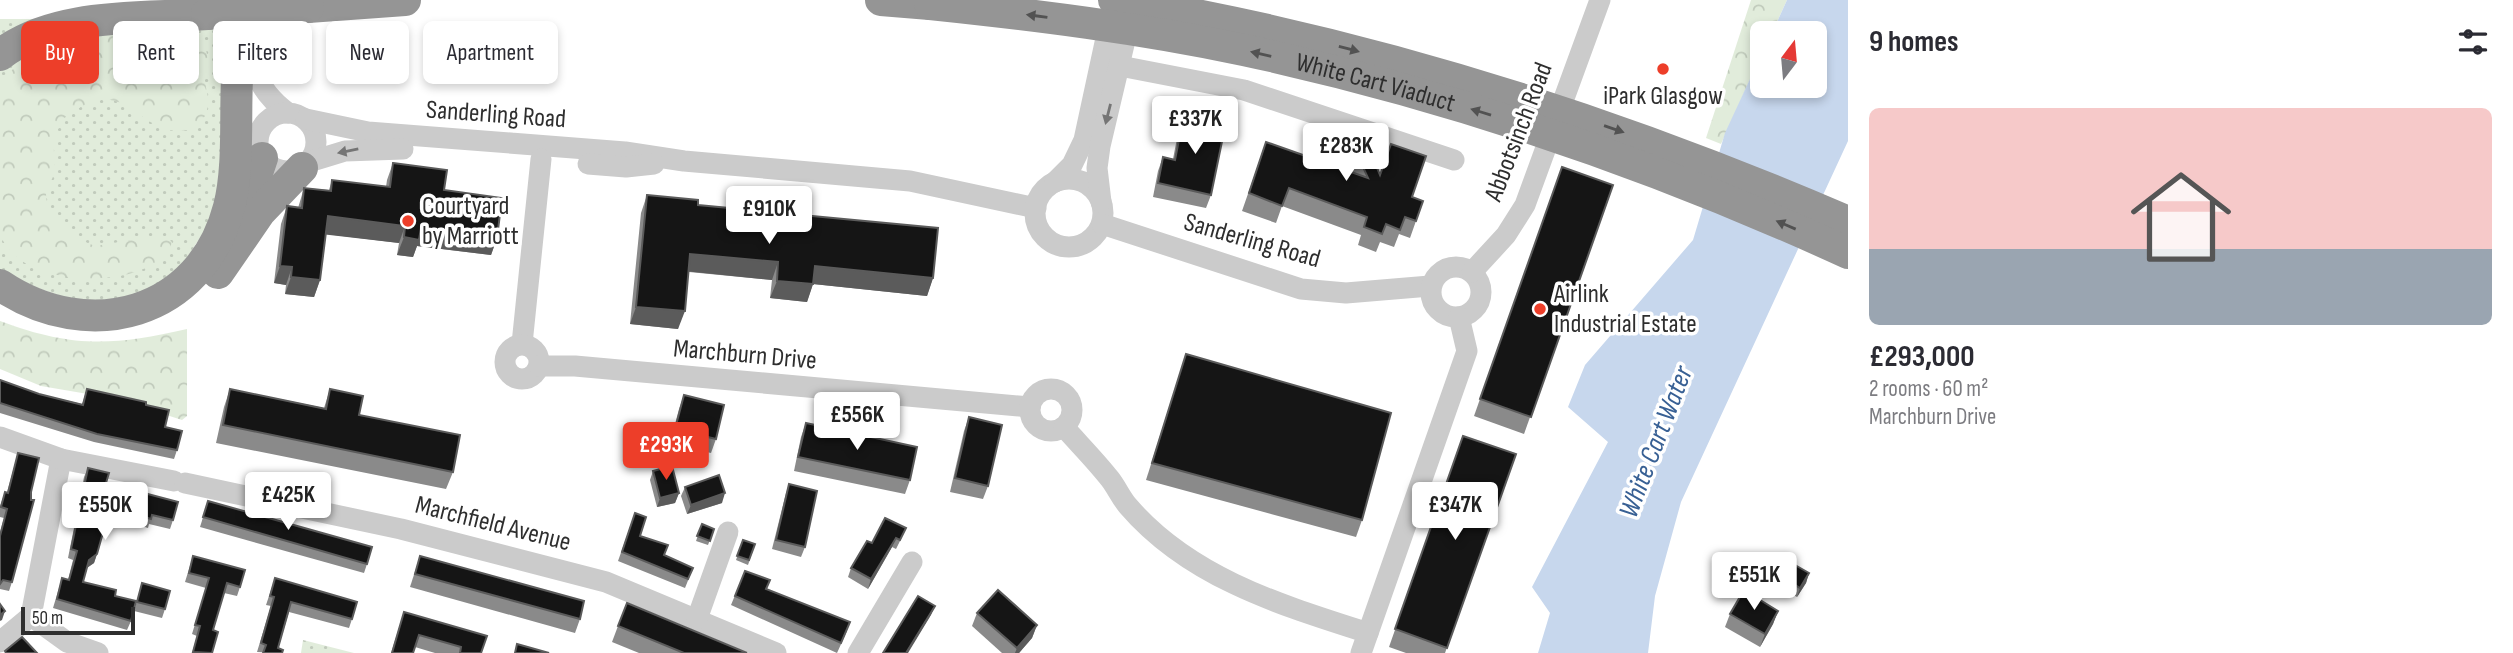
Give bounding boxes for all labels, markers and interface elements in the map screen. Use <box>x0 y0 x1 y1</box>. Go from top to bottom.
one-way arrow <box>1025 11 1047 22</box>
chip: Buy <box>21 21 99 84</box>
chip: Rent <box>113 21 199 84</box>
chip: Filters <box>213 21 312 84</box>
chip: New <box>326 21 409 84</box>
chip: Apartment <box>423 21 558 84</box>
north arrow <box>1750 21 1827 98</box>
map controls <box>1750 21 1827 98</box>
icon: filters <box>2454 23 2492 61</box>
text: 9 homes <box>1869 24 1959 60</box>
one-way arrow <box>1338 44 1360 55</box>
street label: White Cart Viaduct <box>1293 47 1459 119</box>
one-way arrow <box>1250 49 1272 60</box>
street label: Abbotsinch Road <box>1478 58 1560 207</box>
marker: iPark Glasgow <box>1655 61 1671 77</box>
place label: iPark Glasgow <box>1603 81 1723 112</box>
street label: Sanderling Road <box>425 95 567 135</box>
pin: £337K <box>1146 96 1244 156</box>
one-way arrow <box>1102 103 1113 125</box>
text: £337K <box>1168 105 1222 133</box>
one-way arrow <box>1470 106 1491 116</box>
pin: £283K <box>1297 124 1395 183</box>
one-way arrow <box>1603 124 1624 135</box>
text: £283K <box>1319 132 1373 160</box>
one-way arrow <box>337 146 359 157</box>
icon: home <box>2118 154 2244 280</box>
pin: £910K <box>720 187 818 246</box>
place label: Courtyard by Marriott <box>422 191 519 252</box>
text: £910K <box>742 195 796 223</box>
street label: Sanderling Road <box>1180 207 1324 275</box>
marker: Courtyard by Marriott <box>400 213 416 229</box>
one-way arrow <box>1775 220 1796 231</box>
place label: Airlink Industrial Estate <box>1553 279 1697 340</box>
marker: Airlink Industrial Estate <box>1532 301 1548 317</box>
street label: Marchburn Drive <box>672 333 818 377</box>
text: £293,000 <box>1869 339 1974 375</box>
water label: White Cart Water <box>1612 361 1700 522</box>
text: 2 rooms · 60 m² <box>1869 375 1988 403</box>
pin: £556K <box>808 392 906 452</box>
text: £556K <box>830 401 884 429</box>
text: Marchburn Drive <box>1869 403 1996 431</box>
pin: £293K <box>617 422 715 482</box>
text: £293K <box>639 431 693 459</box>
pin: £425K <box>239 472 337 532</box>
text: £425K <box>261 481 315 509</box>
pin: £550K <box>56 482 154 542</box>
pin: £347K <box>1406 482 1504 542</box>
street label: Marchfield Avenue <box>412 490 574 558</box>
text: £550K <box>78 491 132 519</box>
text: £347K <box>1428 491 1482 519</box>
pin: £551K <box>1705 552 1803 612</box>
text: £551K <box>1728 561 1780 589</box>
scale bar <box>21 604 135 636</box>
text: 50 m <box>32 607 63 630</box>

